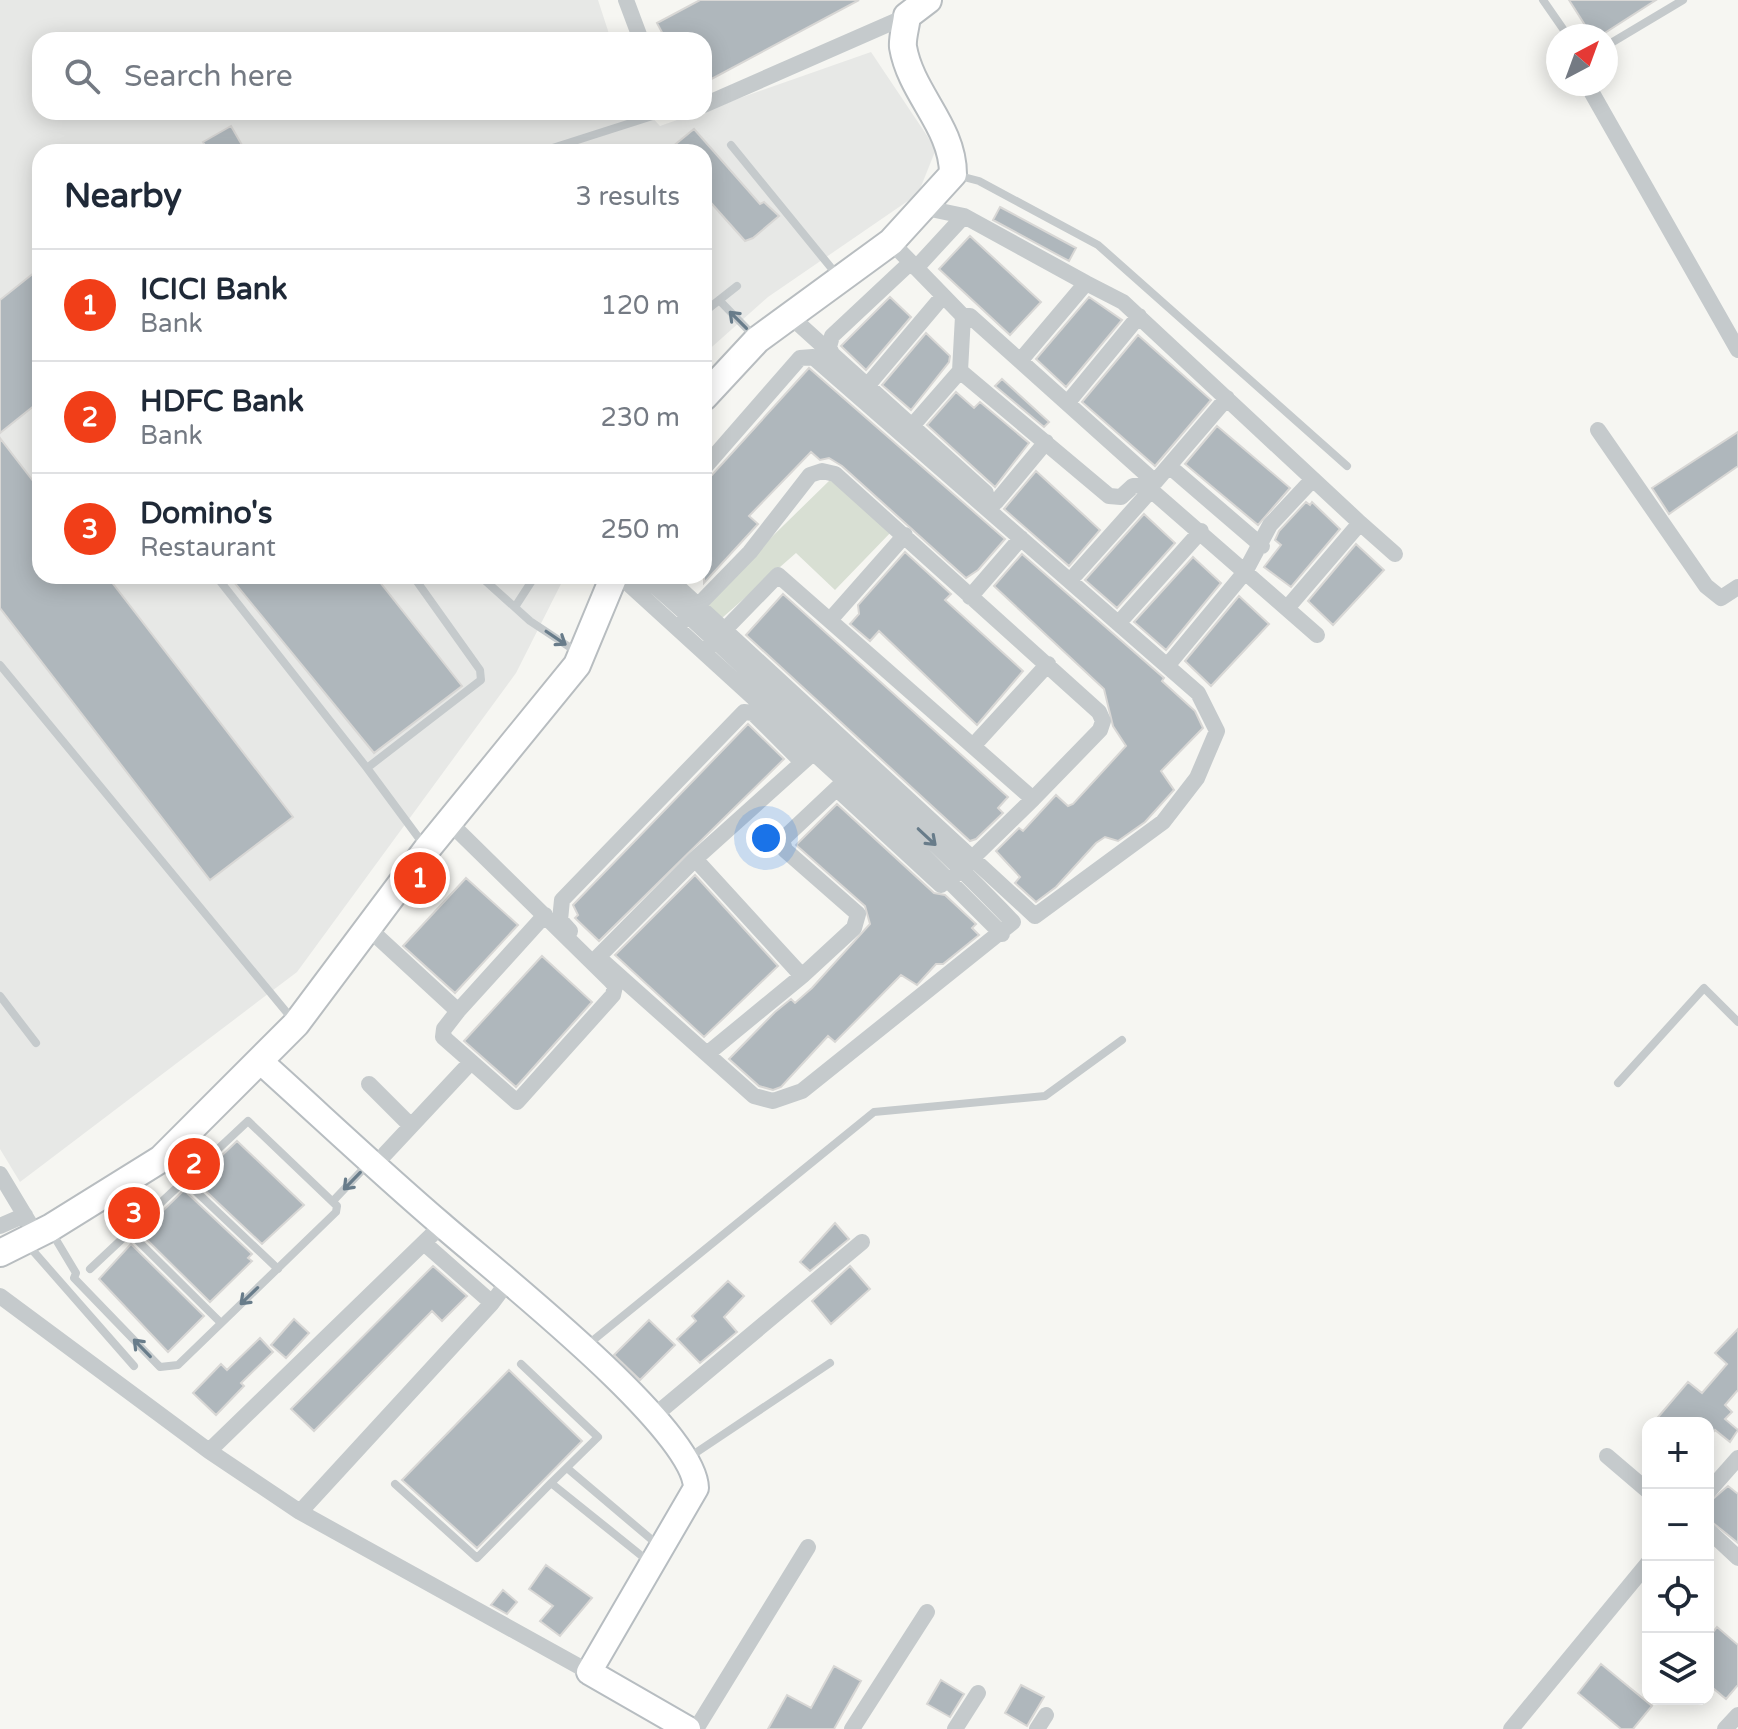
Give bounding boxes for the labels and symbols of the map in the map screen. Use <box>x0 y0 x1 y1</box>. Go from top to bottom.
north arrow <box>1546 24 1618 96</box>
one-way arrow <box>729 311 748 330</box>
one-way arrow <box>544 630 566 646</box>
your location <box>746 818 786 858</box>
one-way arrow <box>917 827 937 846</box>
pin: 1 <box>394 848 446 908</box>
pin: 2 <box>168 1134 220 1194</box>
one-way arrow <box>343 1171 362 1190</box>
pin: 3 <box>108 1183 160 1243</box>
one-way arrow <box>240 1286 260 1305</box>
one-way arrow <box>132 1338 151 1358</box>

